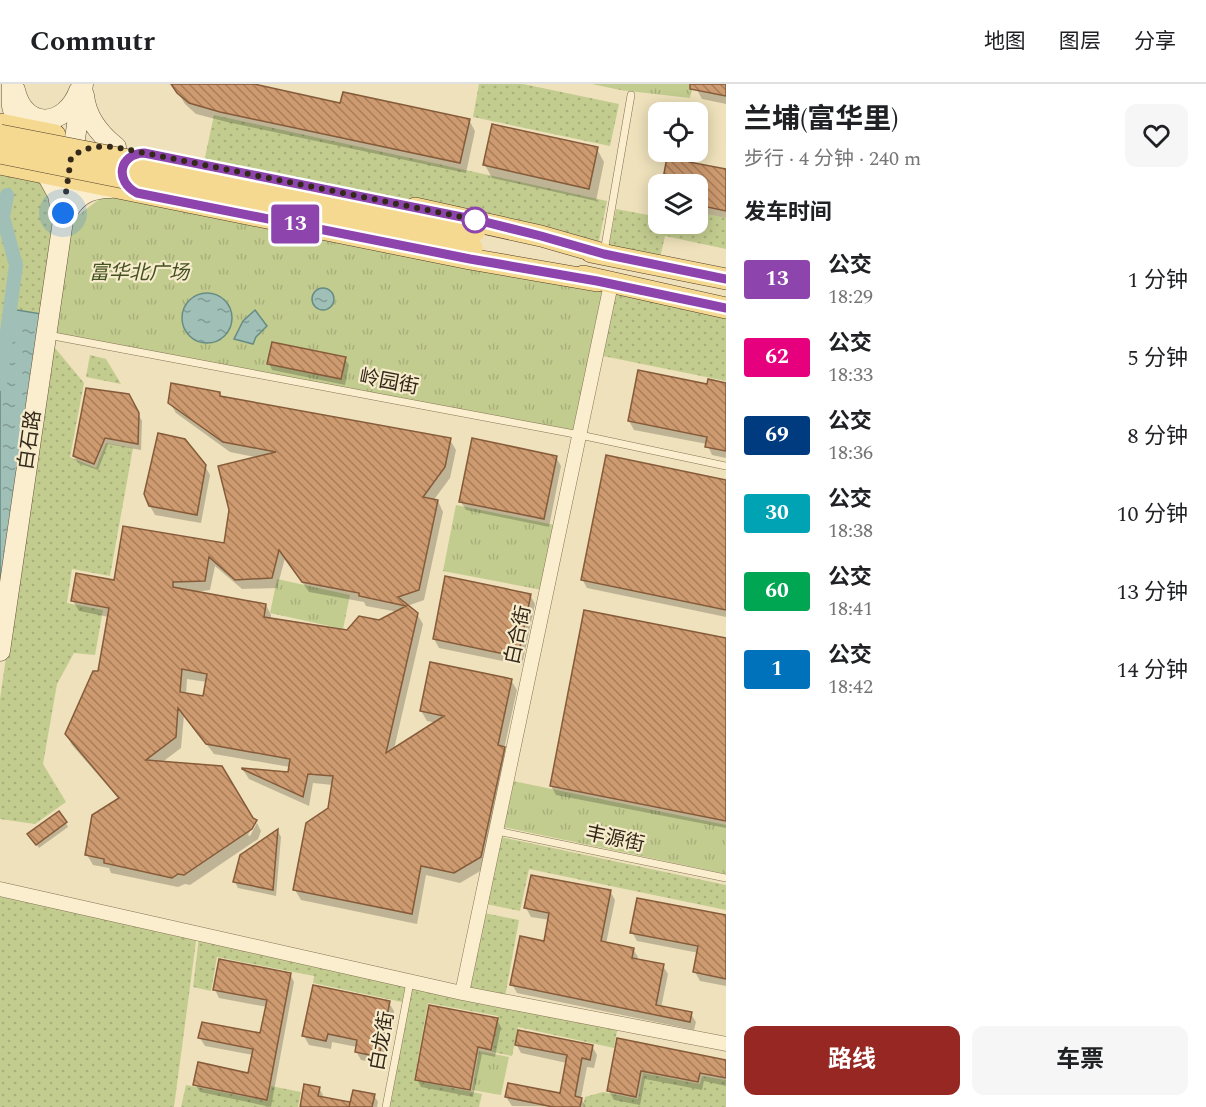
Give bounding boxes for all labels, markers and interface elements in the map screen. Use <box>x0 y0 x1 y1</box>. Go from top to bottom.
text: Commutr <box>30 20 155 63</box>
text: 地图 <box>984 26 1026 58</box>
text: 图层 <box>1059 26 1101 58</box>
text: 分享 <box>1134 26 1176 58</box>
text: 兰埔(富华里) <box>744 98 899 141</box>
map controls <box>648 102 708 234</box>
button: locate <box>648 102 708 162</box>
button: heart <box>1125 104 1188 167</box>
text: 步行 · 4 分钟 · 240 m <box>744 144 921 174</box>
button: layers <box>648 174 708 234</box>
text: 发车时间 <box>744 196 832 229</box>
your location <box>48 198 78 228</box>
line badge: 13 <box>268 204 322 244</box>
unlabelled marker <box>462 207 488 233</box>
text: 13 <box>283 208 307 240</box>
text: 公交 <box>828 249 872 282</box>
park label: 富华北广场 <box>89 258 191 288</box>
text: 13 <box>765 263 789 295</box>
text: 1 分钟 <box>1127 264 1188 297</box>
text: 18:29 <box>828 282 873 312</box>
text: 公交 <box>828 327 872 360</box>
text: 62 <box>765 341 789 373</box>
text: 5 分钟 <box>1127 342 1188 375</box>
text: 18:33 <box>828 360 873 390</box>
street label: 岭园街 <box>357 362 421 402</box>
text: 公交 <box>828 405 872 438</box>
street label: 白石路 <box>11 408 49 472</box>
text: 69 <box>765 419 789 451</box>
text: 8 分钟 <box>1127 420 1188 453</box>
text: 18:36 <box>828 438 873 468</box>
text: 公交 <box>828 483 872 516</box>
text: 30 <box>765 497 789 529</box>
text: 10 分钟 <box>1116 498 1188 531</box>
text: 18:38 <box>828 516 873 546</box>
text: 公交 <box>828 561 872 594</box>
text: 60 <box>765 575 789 607</box>
text: 13 分钟 <box>1116 576 1188 609</box>
text: 18:41 <box>828 594 873 624</box>
street label: 白合街 <box>497 603 539 667</box>
text: 公交 <box>828 639 872 672</box>
text: 1 <box>771 653 783 685</box>
text: 14 分钟 <box>1116 654 1188 687</box>
text: 18:42 <box>828 672 873 702</box>
street label: 丰源街 <box>583 818 647 860</box>
street label: 白龙街 <box>362 1009 402 1073</box>
button: 路线 <box>744 1026 960 1095</box>
button: 车票 <box>972 1026 1188 1095</box>

